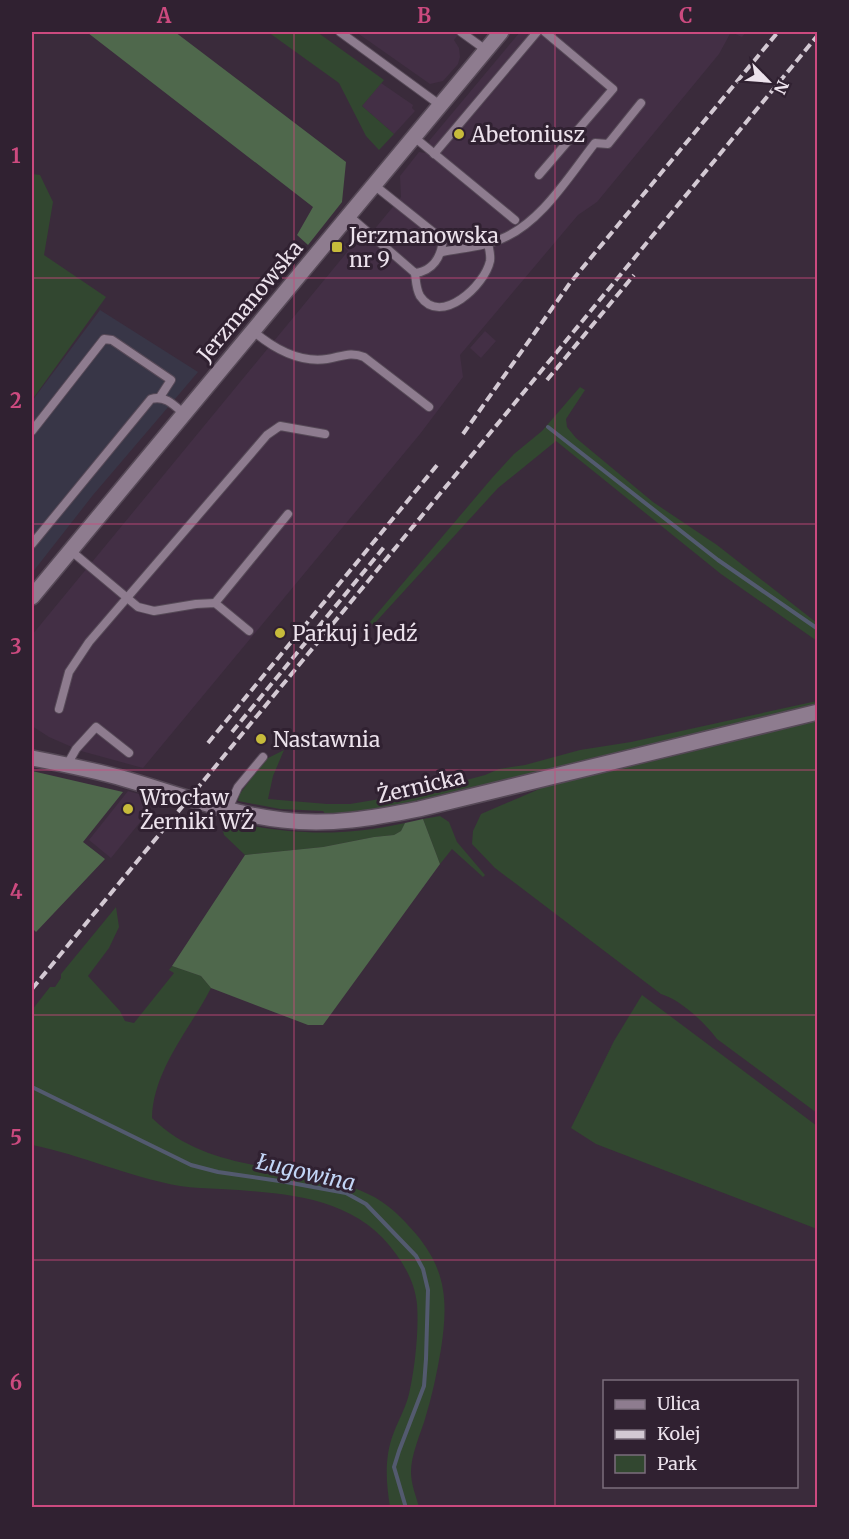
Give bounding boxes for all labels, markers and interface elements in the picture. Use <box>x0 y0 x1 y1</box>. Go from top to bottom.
text: A <box>156 3 172 28</box>
text: B <box>417 3 431 28</box>
text: C <box>679 3 693 28</box>
north arrow <box>738 51 798 111</box>
text: N <box>770 77 793 98</box>
place label: Abetoniusz <box>470 121 585 148</box>
marker: Abetoniusz <box>452 127 466 141</box>
text: 1 <box>11 143 21 168</box>
place label: Jerzmanowska nr 9 <box>348 222 499 273</box>
street label: Jerzmanowska <box>191 235 308 368</box>
marker: Jerzmanowska nr 9 <box>330 240 344 254</box>
text: 2 <box>10 388 22 413</box>
place label: Parkuj i Jedź <box>292 620 417 647</box>
marker: Parkuj i Jedź <box>273 626 287 640</box>
text: 3 <box>10 634 22 659</box>
place label: Nastawnia <box>273 726 380 753</box>
marker: Nastawnia <box>254 732 268 746</box>
street label: Żernicka <box>374 763 468 809</box>
place label: Wrocław Żerniki WŻ <box>139 784 254 835</box>
marker: Wrocław Żerniki WŻ <box>121 802 135 816</box>
text: 4 <box>10 879 23 904</box>
text: 5 <box>10 1125 22 1150</box>
water label: Ługowina <box>254 1147 358 1197</box>
text: 6 <box>10 1370 22 1395</box>
legend <box>603 1380 798 1488</box>
text: Ulica <box>657 1392 701 1415</box>
text: Kolej <box>657 1422 701 1445</box>
text: Park <box>657 1452 698 1475</box>

